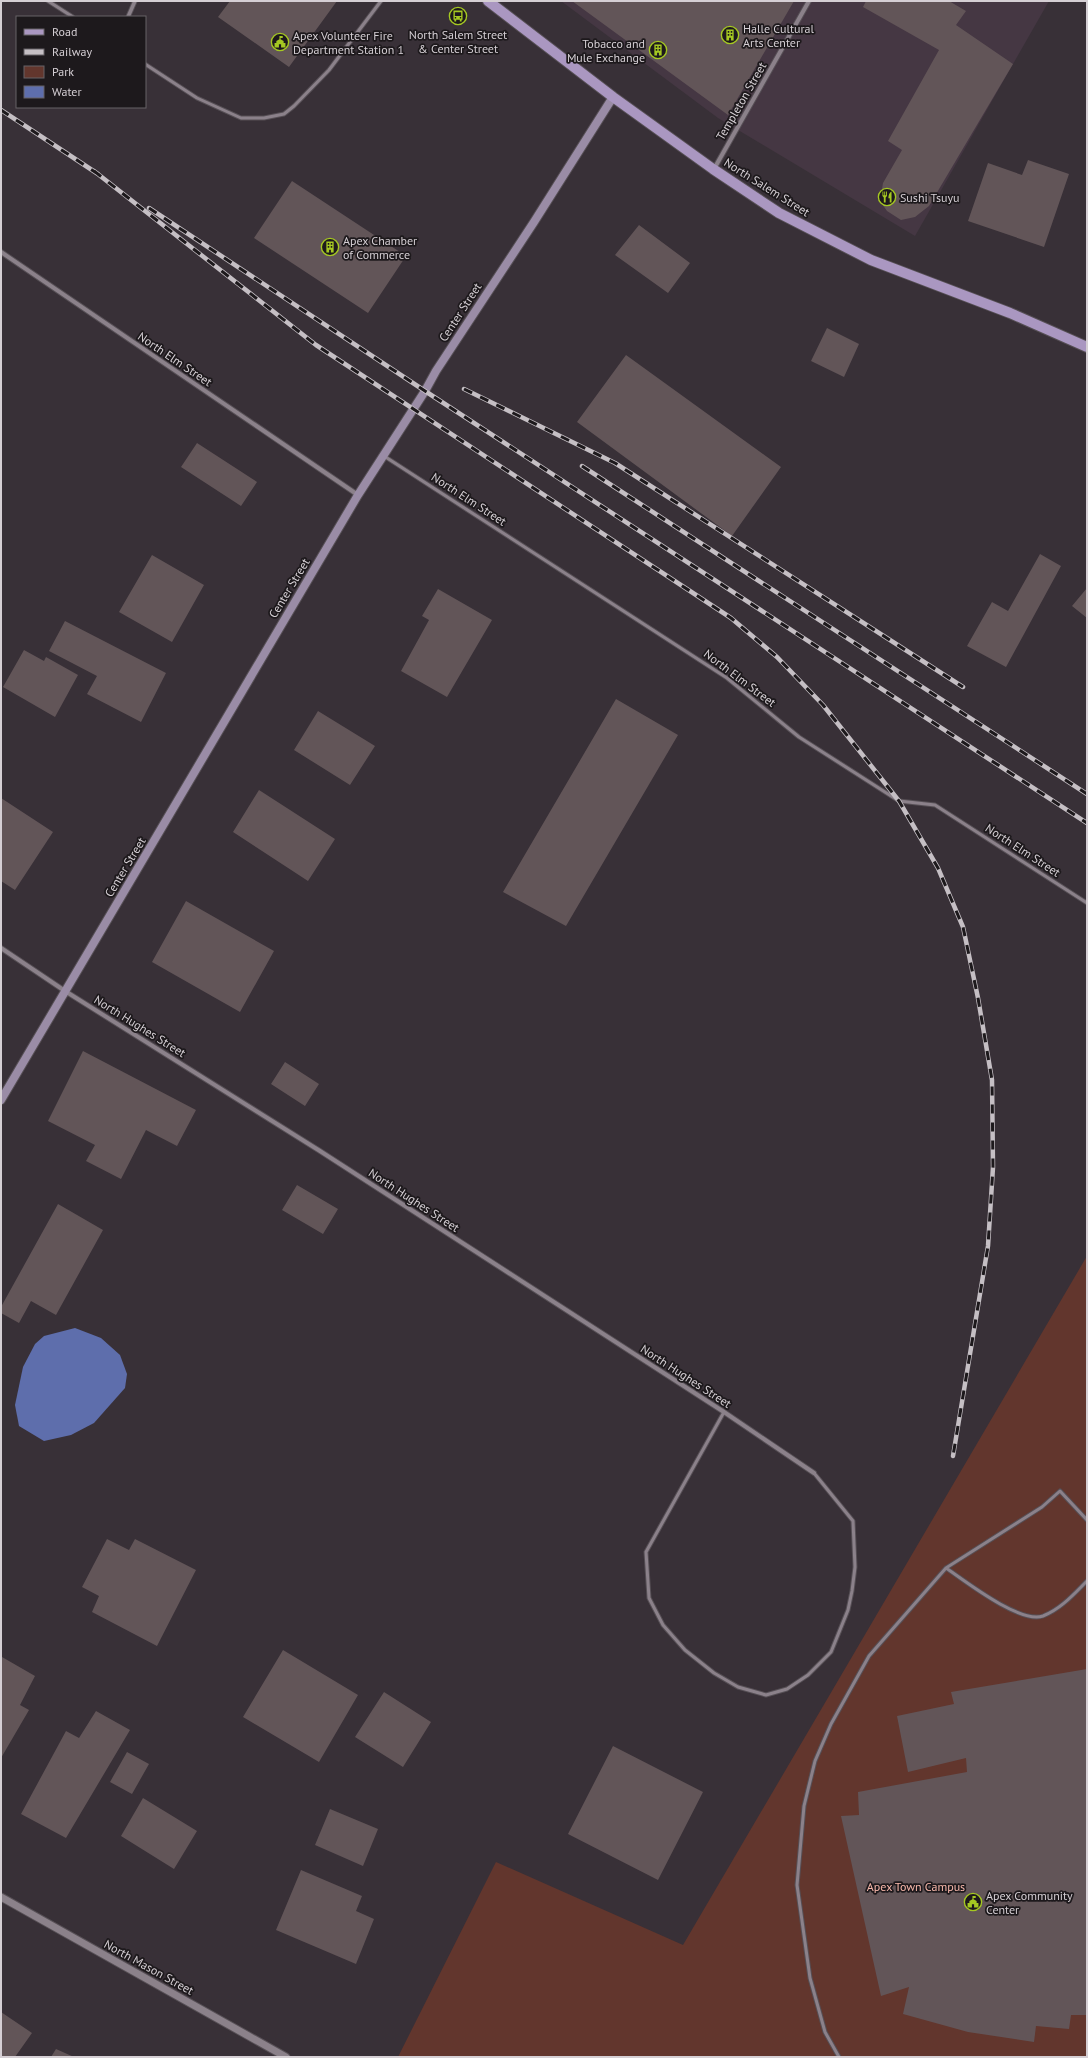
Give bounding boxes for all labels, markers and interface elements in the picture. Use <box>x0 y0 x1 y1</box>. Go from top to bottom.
bus stop icon: North Salem Street & Center Street <box>448 6 468 26</box>
legend <box>16 16 146 108</box>
place label: Halle Cultural Arts Center <box>743 21 815 50</box>
text: Road <box>52 24 77 39</box>
building icon: Halle Cultural Arts Center <box>720 25 740 45</box>
place label: North Salem Street & Center Street <box>409 27 507 56</box>
place label: Apex Volunteer Fire Department Station 1 <box>293 28 404 57</box>
public building icon: Apex Volunteer Fire Department Station 1 <box>270 32 290 52</box>
place label: Tobacco and Mule Exchange <box>567 36 645 65</box>
building icon: Tobacco and Mule Exchange <box>648 40 668 60</box>
text: Railway <box>52 44 92 59</box>
street label: Templeton Street <box>713 59 769 143</box>
text: Park <box>52 64 74 79</box>
text: Water <box>52 84 82 99</box>
street label: North Salem Street <box>721 155 813 219</box>
restaurant icon: Sushi Tsuyu <box>877 187 897 207</box>
place label: Sushi Tsuyu <box>900 190 960 205</box>
place label: Apex Chamber of Commerce <box>343 233 417 262</box>
building icon: Apex Chamber of Commerce <box>320 237 340 257</box>
street label: Center Street <box>435 280 485 344</box>
street label: North Elm Street <box>135 329 215 389</box>
street label: North Elm Street <box>429 469 509 529</box>
street label: Center Street <box>265 555 313 621</box>
street label: North Elm Street <box>701 646 779 710</box>
street label: North Elm Street <box>983 820 1063 880</box>
street label: Center Street <box>101 834 149 900</box>
street label: North Hughes Street <box>91 992 189 1060</box>
street label: North Hughes Street <box>366 1165 462 1235</box>
street label: North Hughes Street <box>638 1341 734 1411</box>
park label: Apex Town Campus <box>867 1879 965 1894</box>
place label: Apex Community Center <box>986 1888 1073 1917</box>
public building icon: Apex Community Center <box>963 1892 983 1912</box>
street label: North Mason Street <box>102 1936 196 1998</box>

